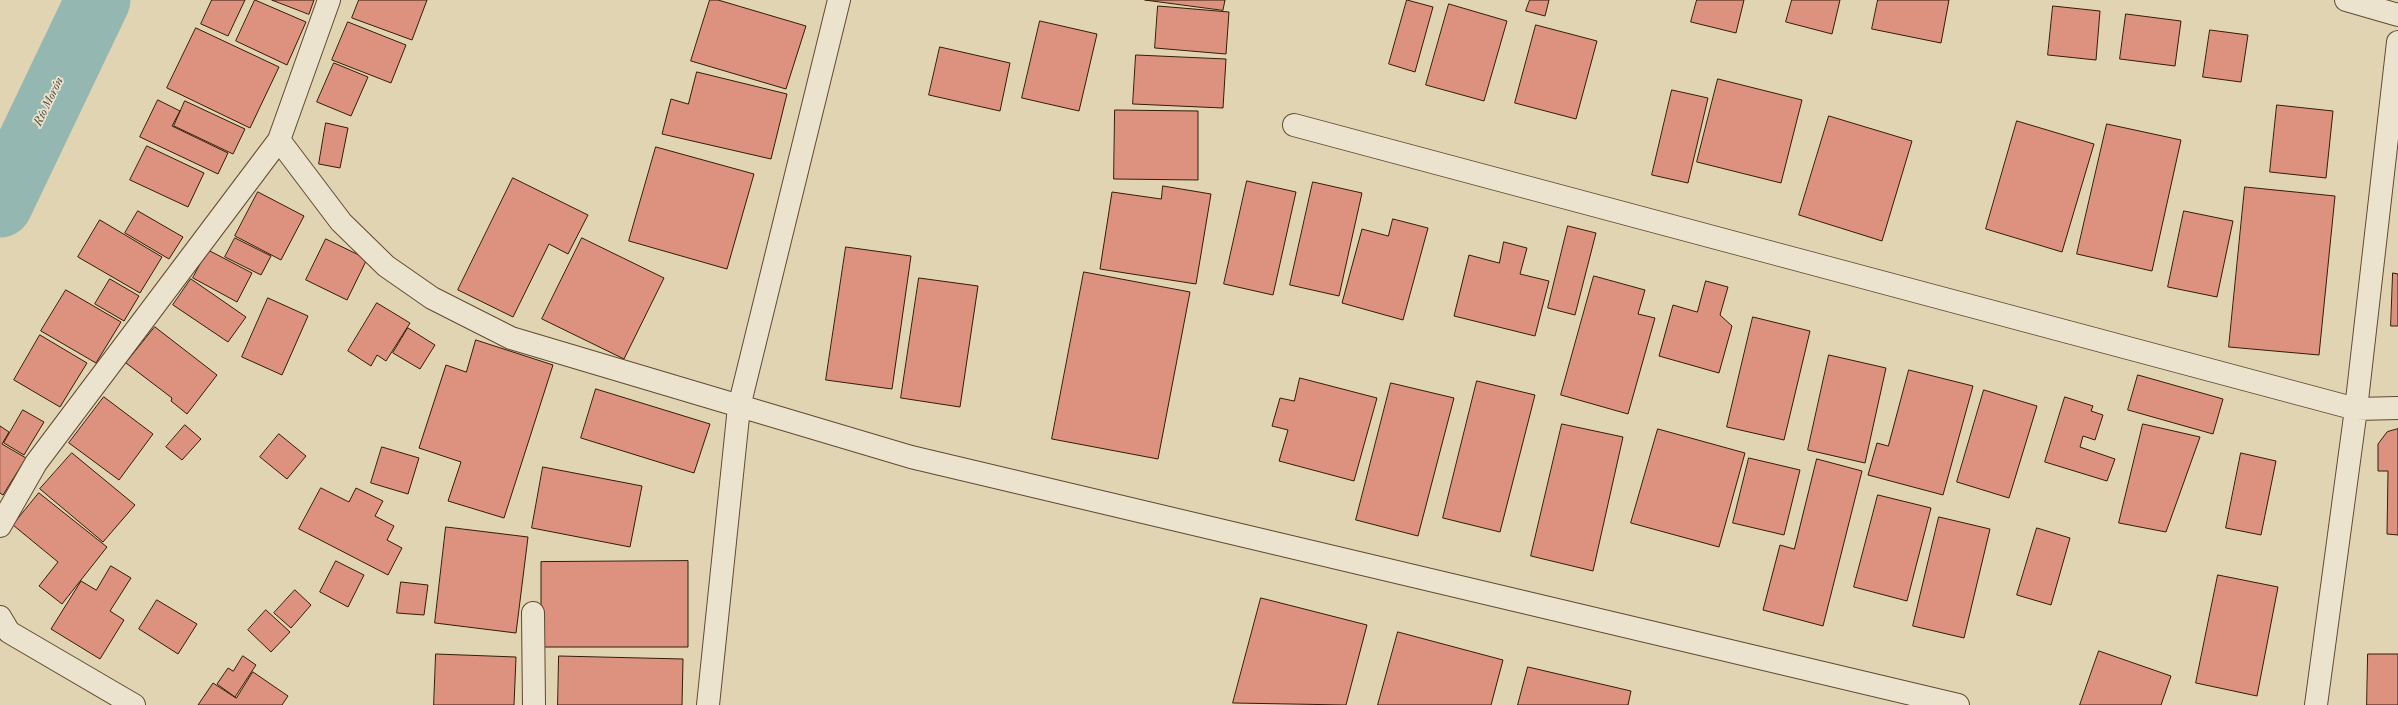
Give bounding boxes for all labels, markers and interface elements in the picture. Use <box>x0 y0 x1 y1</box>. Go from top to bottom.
water label: Río Morón <box>31 75 67 129</box>

